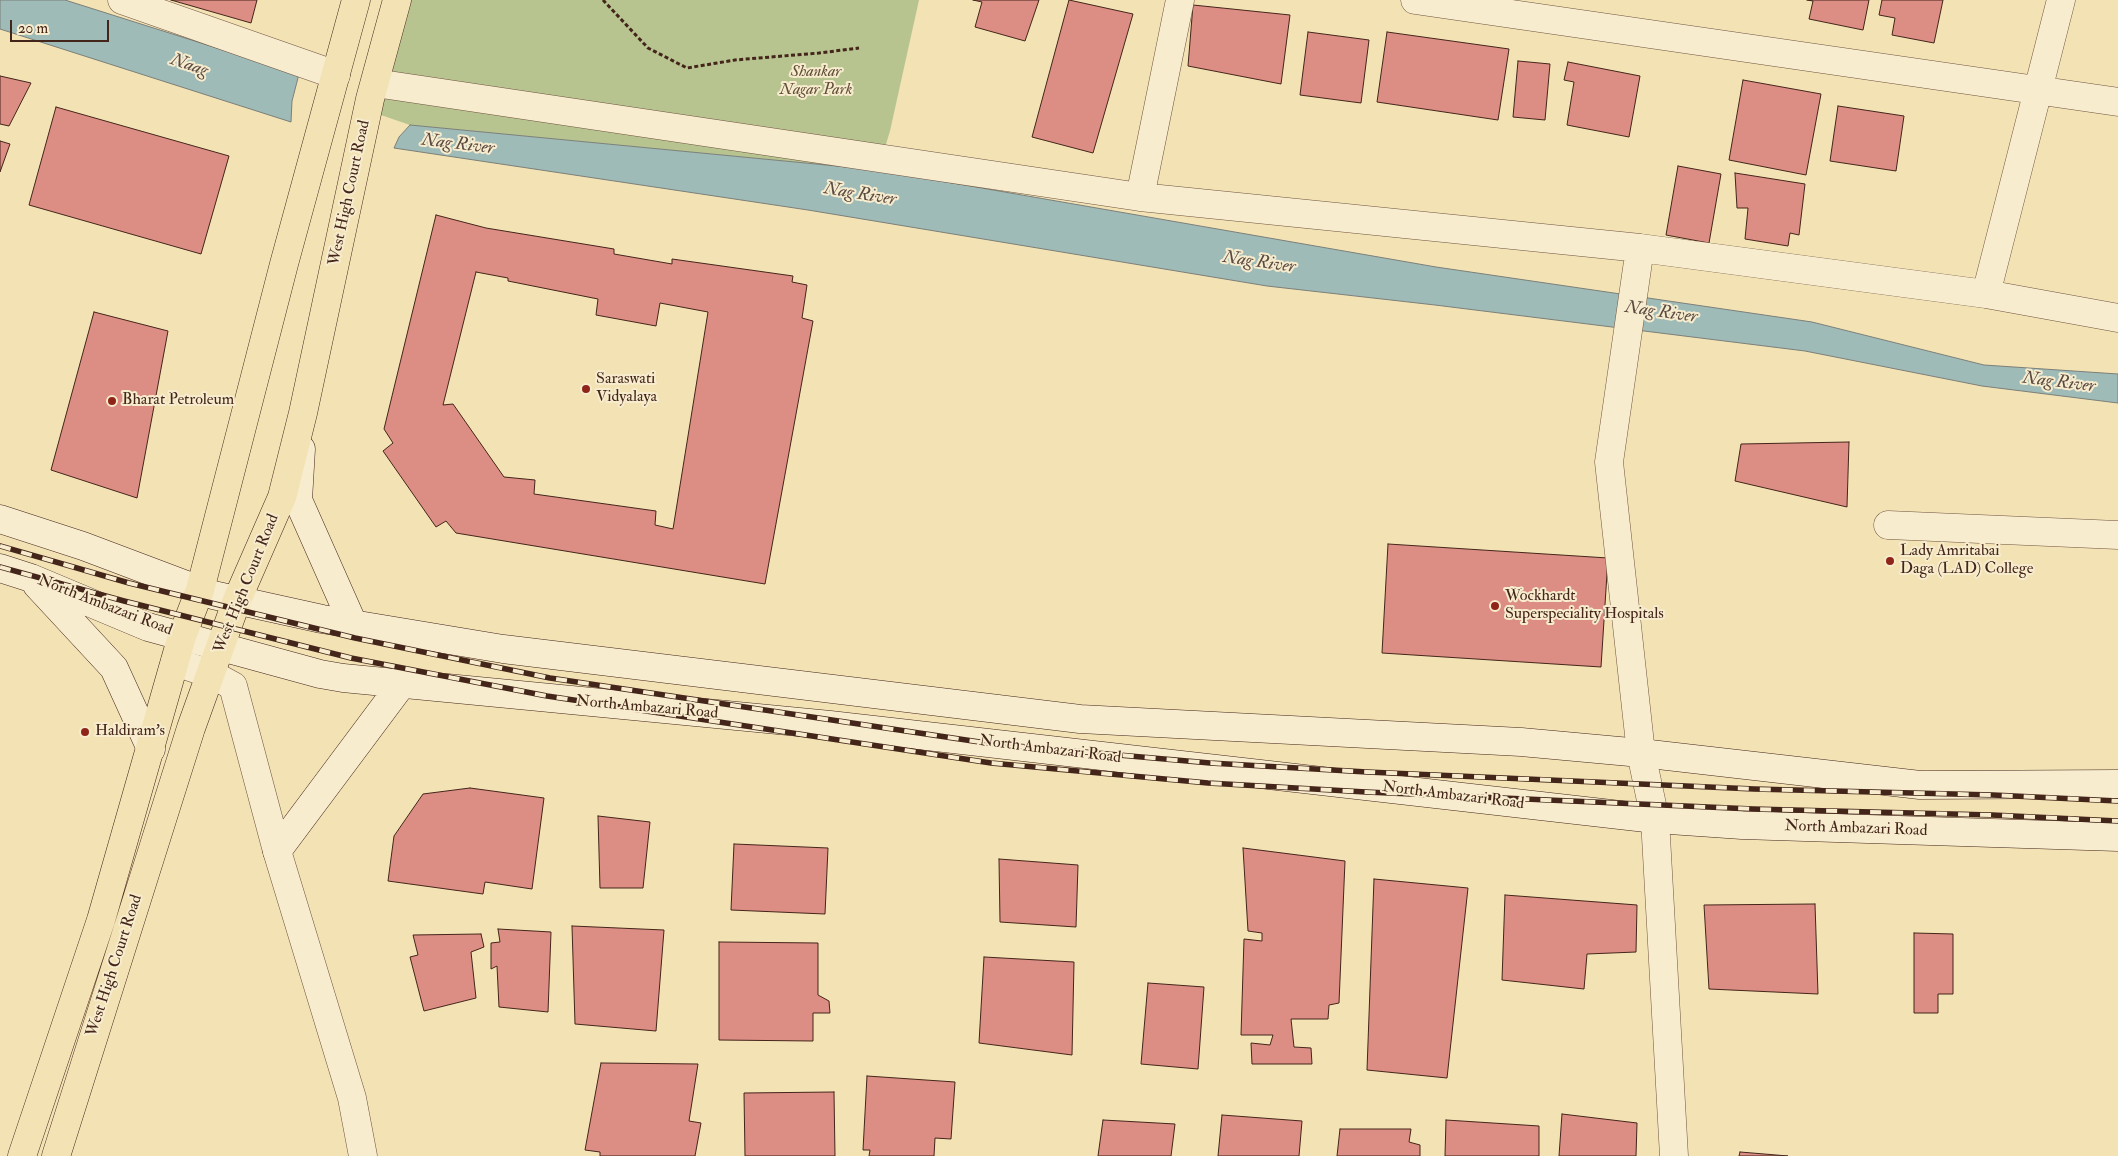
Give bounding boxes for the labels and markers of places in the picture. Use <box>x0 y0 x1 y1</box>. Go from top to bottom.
place label: Saraswati Vidyalaya <box>596 370 657 408</box>
marker: Saraswati Vidyalaya <box>580 383 592 395</box>
place label: Bharat Petroleum <box>122 391 234 411</box>
marker: Bharat Petroleum <box>106 395 118 407</box>
place label: Lady Amritabai Daga (LAD) College <box>1900 542 2033 580</box>
marker: Lady Amritabai Daga (LAD) College <box>1884 555 1896 567</box>
place label: Wockhardt Superspeciality Hospitals <box>1505 587 1664 625</box>
marker: Wockhardt Superspeciality Hospitals <box>1489 600 1501 612</box>
place label: Haldiram's <box>95 722 165 742</box>
marker: Haldiram's <box>79 726 91 738</box>

